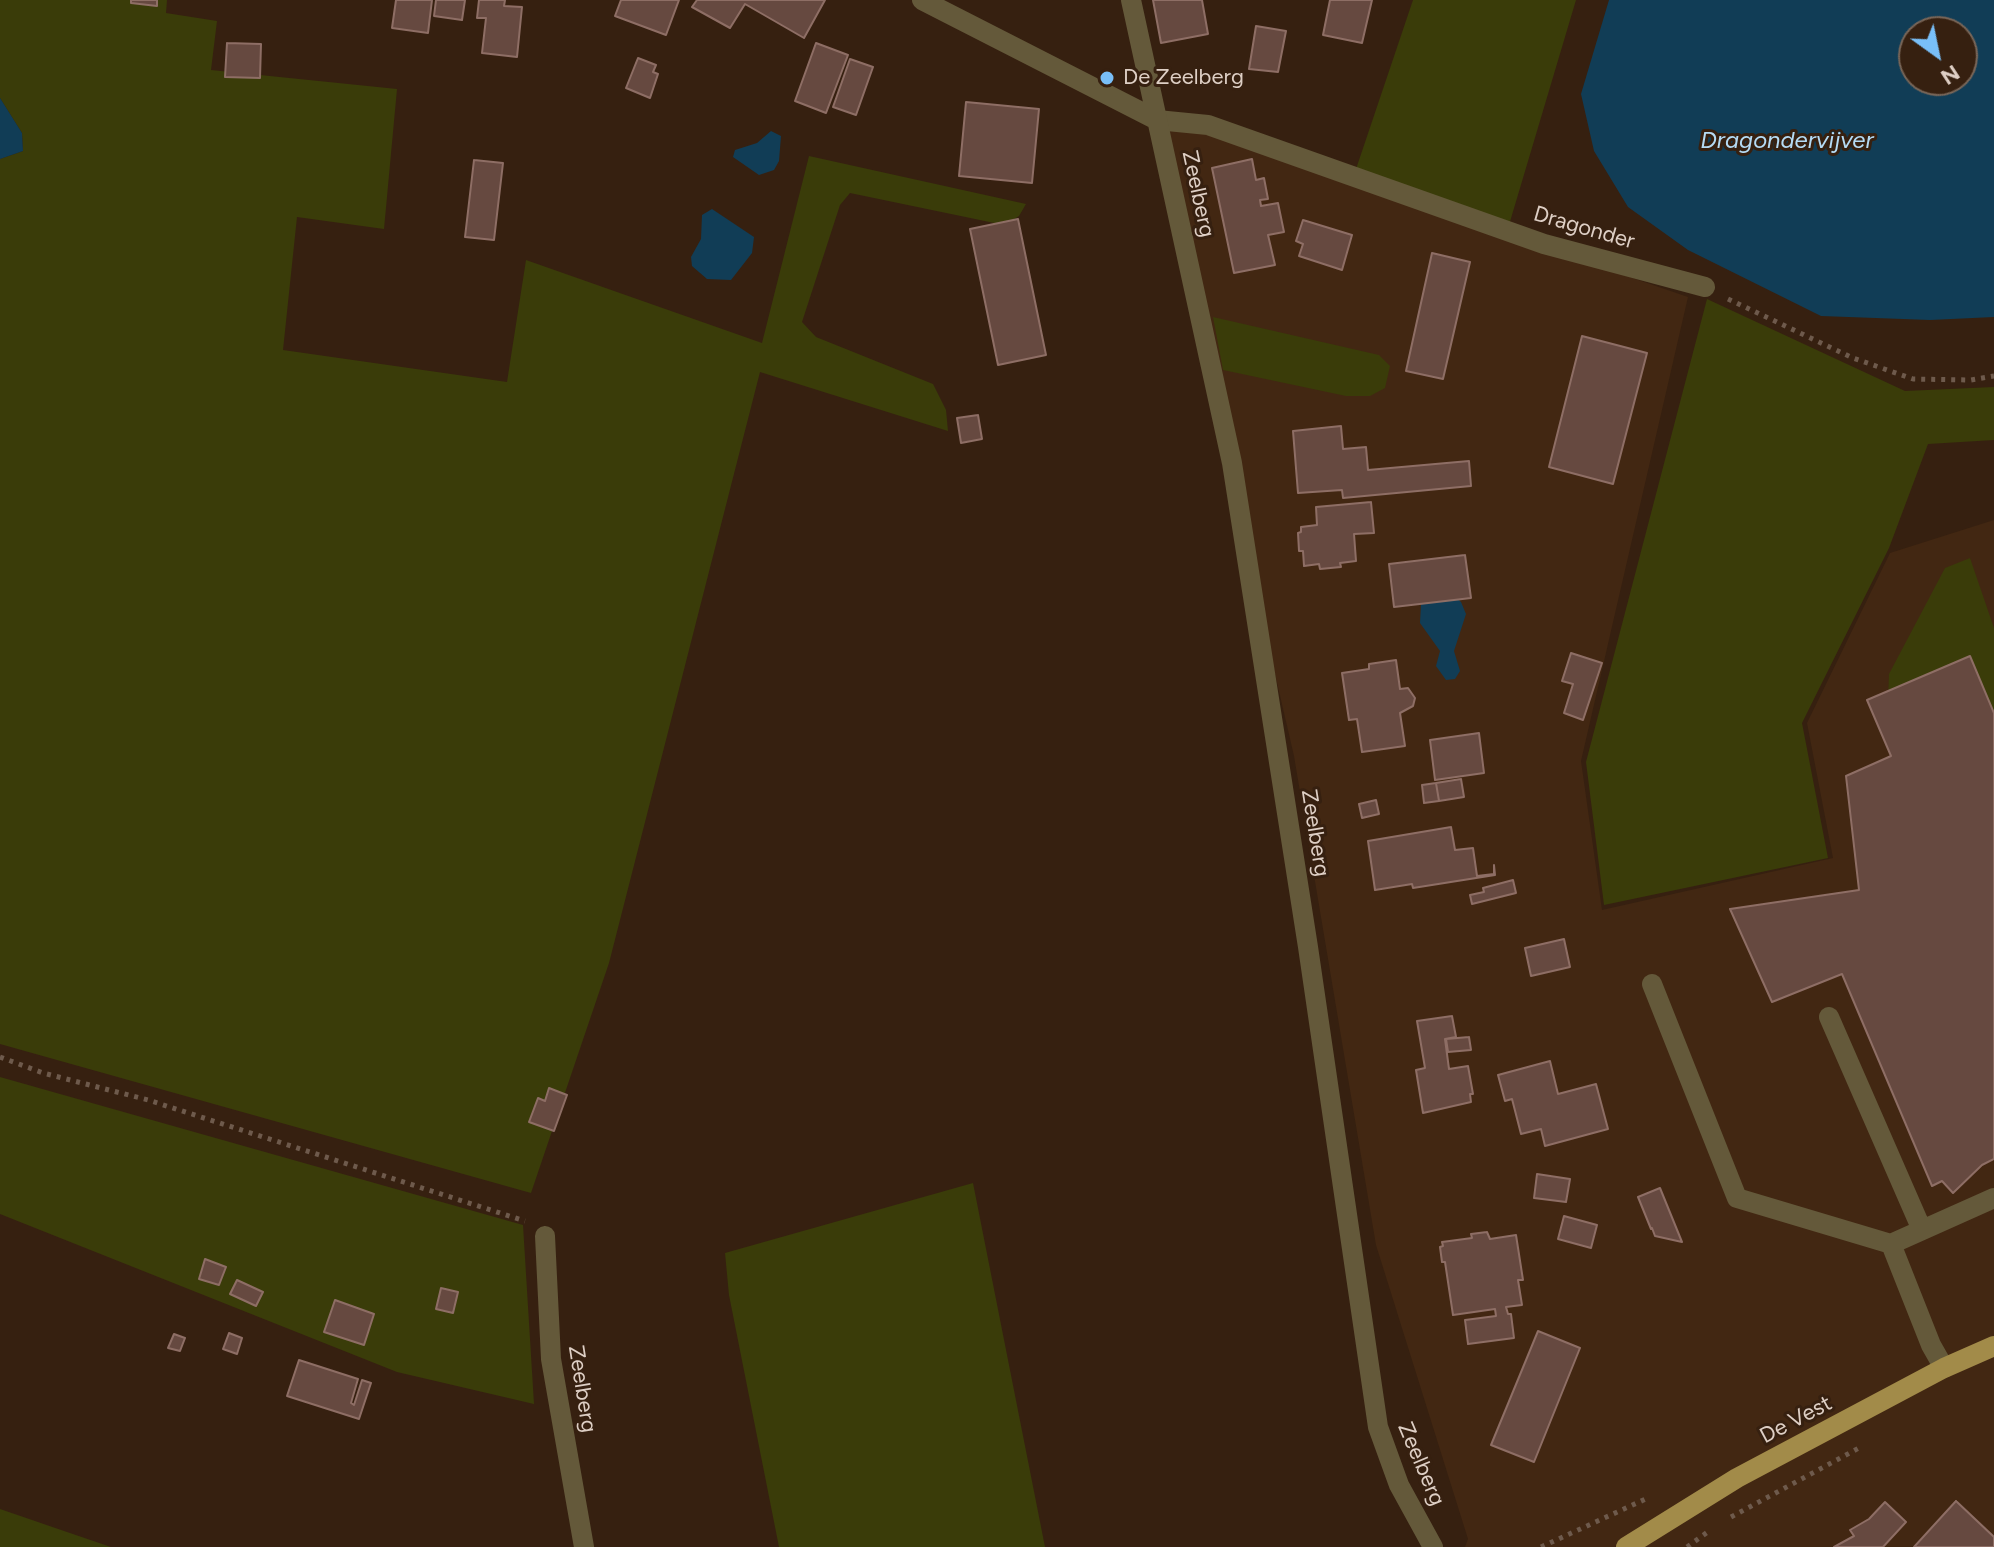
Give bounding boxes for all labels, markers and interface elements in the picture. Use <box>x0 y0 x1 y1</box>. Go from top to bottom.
north arrow <box>1898 16 1978 96</box>
text: N <box>1936 59 1965 91</box>
place label: De Zeelberg <box>1123 65 1244 91</box>
marker: De Zeelberg <box>1098 69 1116 87</box>
water label: Dragondervijver <box>1700 127 1874 155</box>
street label: Zeelberg <box>1176 148 1220 240</box>
street label: Dragonder <box>1530 201 1638 255</box>
street label: Zeelberg <box>1295 787 1335 879</box>
street label: Zeelberg <box>562 1343 602 1435</box>
street label: De Vest <box>1756 1390 1836 1450</box>
street label: Zeelberg <box>1392 1418 1450 1510</box>

